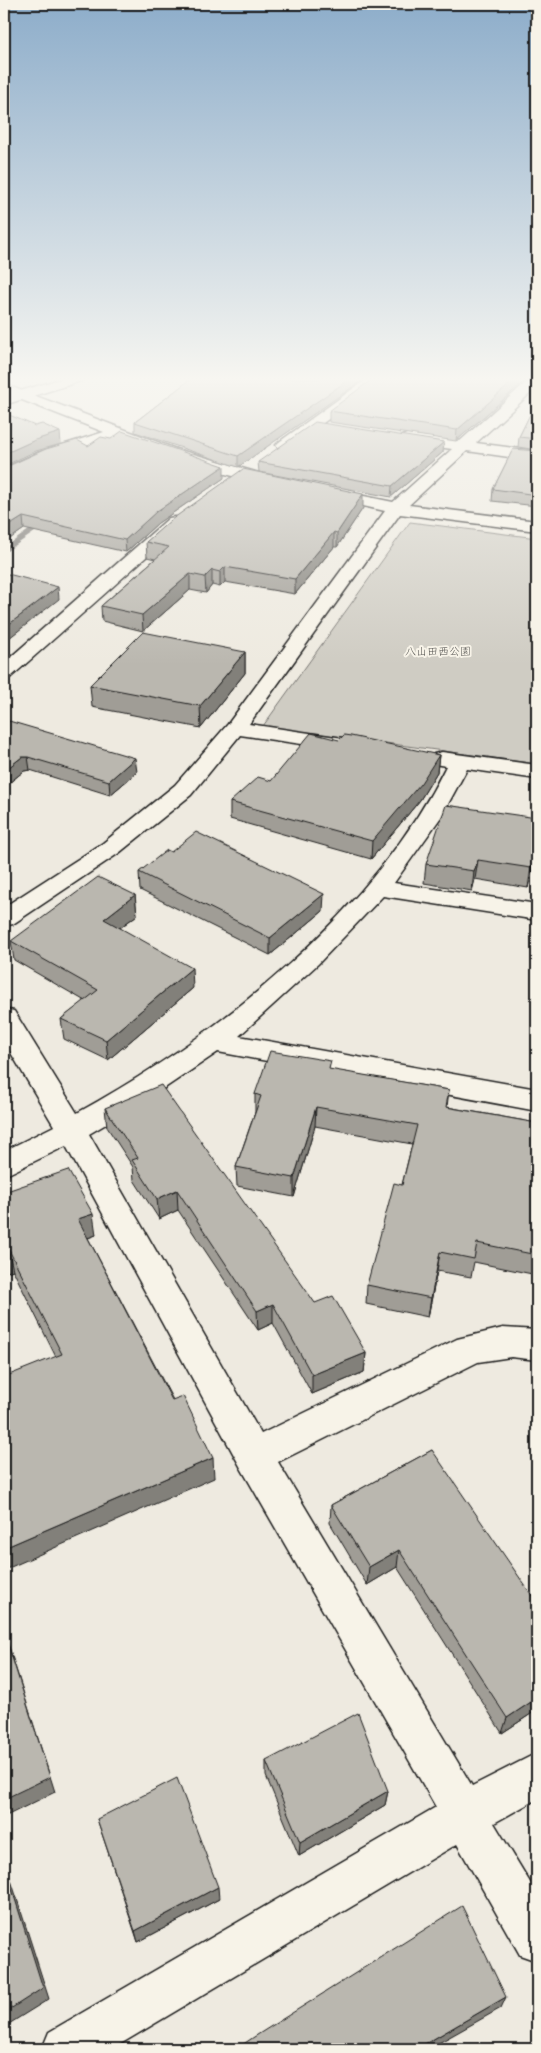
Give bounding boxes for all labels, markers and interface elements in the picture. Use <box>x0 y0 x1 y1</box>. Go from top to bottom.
park label: 八山田西公園 <box>405 645 471 658</box>

